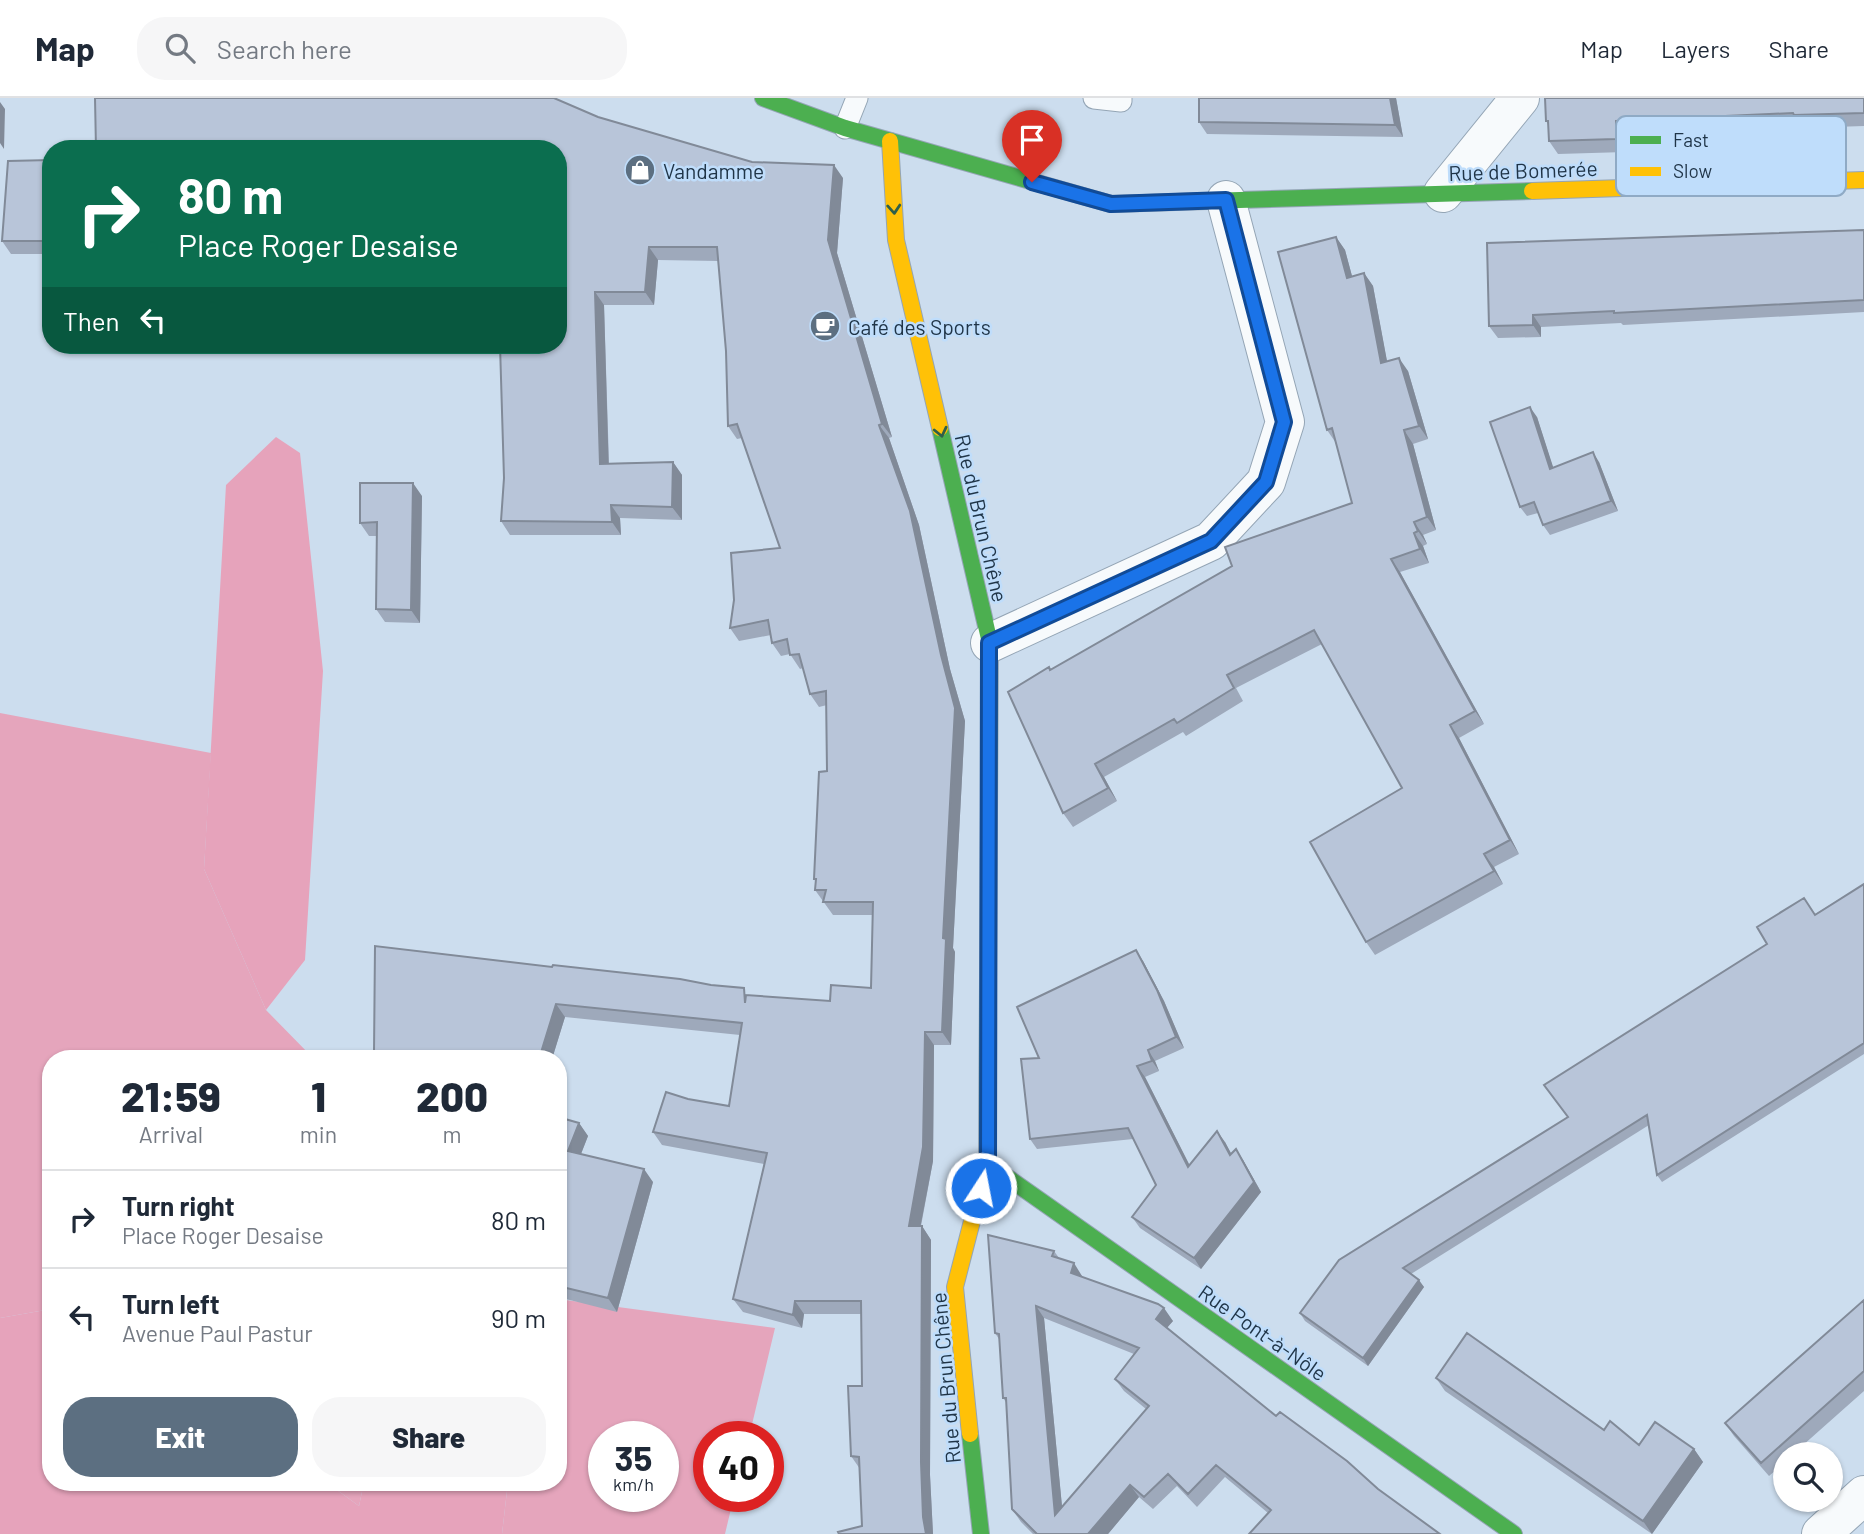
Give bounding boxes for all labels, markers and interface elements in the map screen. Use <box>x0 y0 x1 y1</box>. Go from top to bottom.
search box <box>137 17 627 80</box>
text: Map <box>35 28 95 68</box>
icon: search <box>161 29 199 67</box>
text: Search here <box>217 33 352 64</box>
text: Map <box>1580 34 1623 63</box>
text: Layers <box>1661 34 1730 63</box>
text: Share <box>1768 34 1829 63</box>
pin <box>1002 110 1062 182</box>
legend <box>1616 116 1846 196</box>
icon: arrive <box>1013 121 1051 159</box>
text: Fast <box>1673 128 1709 151</box>
shop icon: Vandamme <box>623 153 657 187</box>
street label: Rue de Bomerée <box>1448 155 1598 185</box>
place label: Vandamme <box>663 158 764 183</box>
text: Slow <box>1673 159 1712 182</box>
text: 80 m <box>178 165 283 224</box>
icon: right <box>63 168 154 259</box>
one-way arrow <box>887 204 902 215</box>
text: Place Roger Desaise <box>178 225 459 263</box>
icon: left <box>134 301 172 339</box>
text: Then <box>63 305 120 336</box>
cafe icon: Café des Sports <box>808 309 842 343</box>
place label: Café des Sports <box>848 314 991 339</box>
one-way arrow <box>932 426 947 438</box>
street label: Rue du Brun Chêne <box>951 432 1013 604</box>
text: 21:59 <box>121 1070 221 1120</box>
text: 1 <box>311 1070 326 1120</box>
text: 200 <box>416 1070 488 1120</box>
text: Arrival <box>139 1120 203 1148</box>
text: min <box>300 1120 337 1148</box>
text: m <box>443 1120 462 1148</box>
position arrow <box>944 1151 1018 1225</box>
text: Turn right <box>122 1190 235 1221</box>
icon: right <box>63 1200 101 1238</box>
text: 80 m <box>491 1204 546 1235</box>
text: Place Roger Desaise <box>122 1221 324 1249</box>
street label: Rue Pont-à-Nôle <box>1194 1279 1332 1385</box>
text: Turn left <box>122 1288 220 1319</box>
street label: Rue du Brun Chêne <box>925 1291 965 1465</box>
icon: left <box>63 1298 101 1336</box>
text: 90 m <box>491 1302 546 1333</box>
text: Avenue Paul Pastur <box>122 1319 313 1347</box>
button: Exit <box>63 1397 298 1477</box>
button: Share <box>312 1397 546 1477</box>
speed limit sign: 40 <box>693 1421 784 1512</box>
text: 35 <box>615 1436 652 1478</box>
map controls <box>1773 1442 1843 1512</box>
button: search <box>1773 1442 1843 1512</box>
text: km/h <box>613 1473 654 1495</box>

